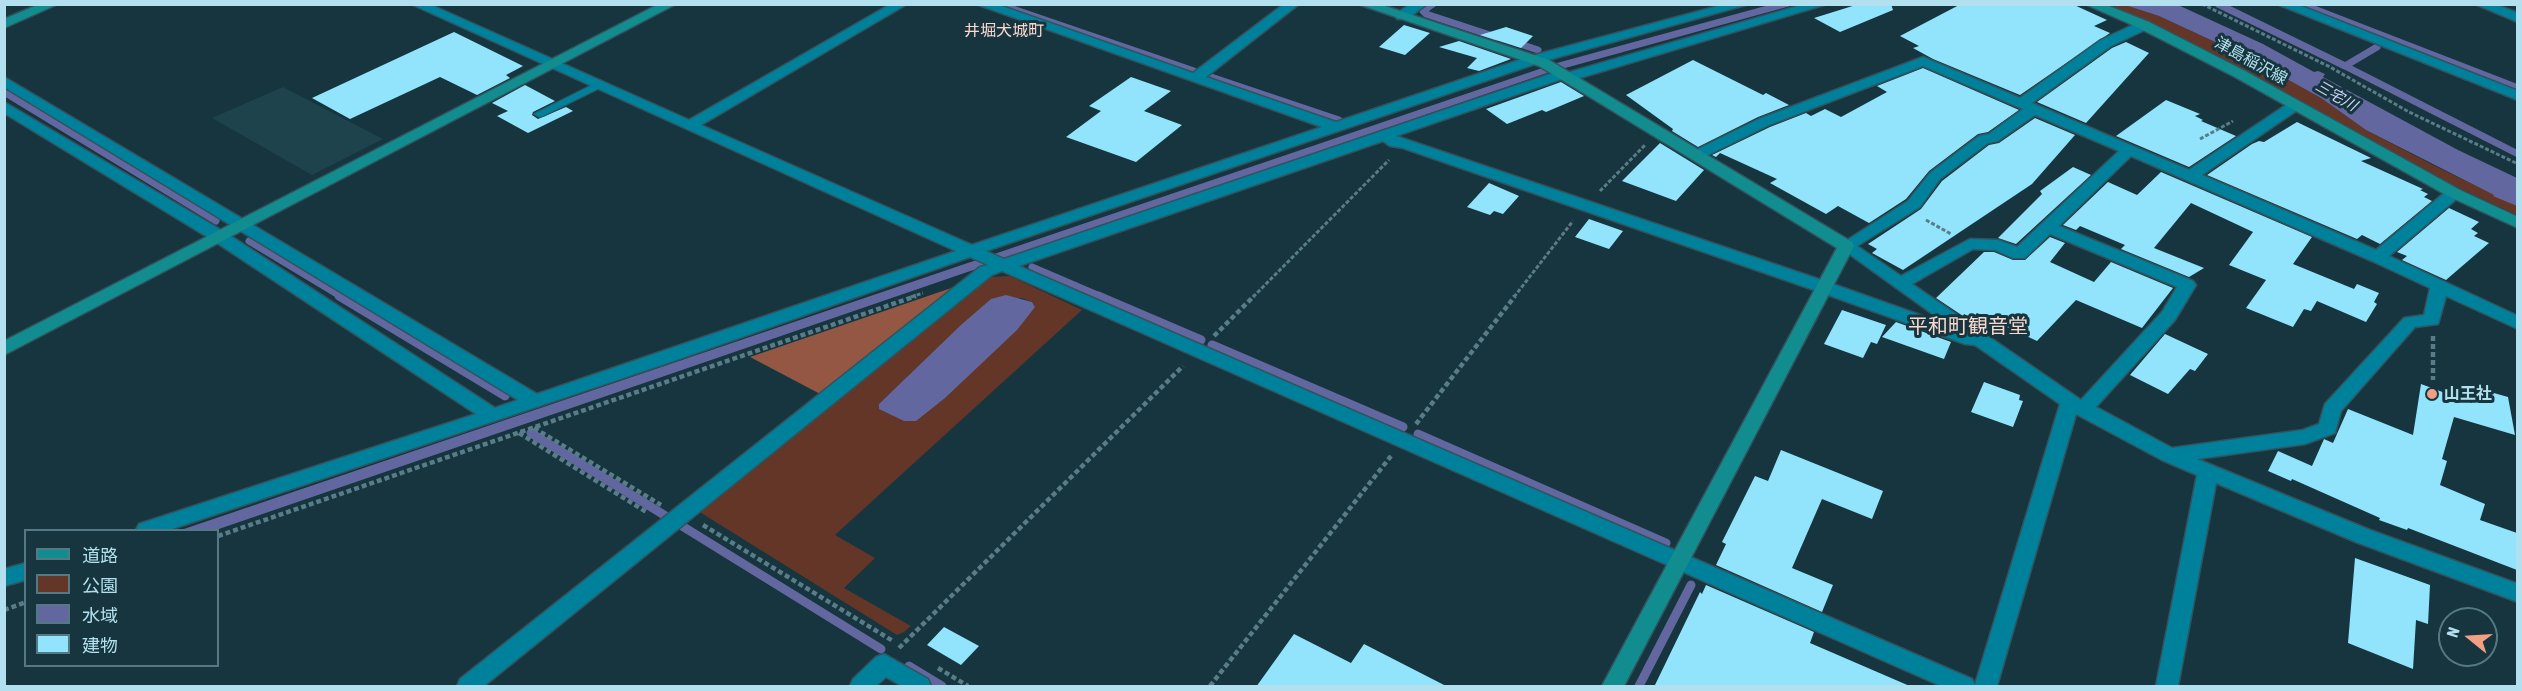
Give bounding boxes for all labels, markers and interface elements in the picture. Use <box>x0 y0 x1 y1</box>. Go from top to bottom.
district label: 井堀犬城町 <box>964 21 1044 41</box>
street label: 津島稲沢線 <box>2211 33 2291 89</box>
water label: 三宅川 <box>2312 77 2360 115</box>
district label: 平和町観音堂 <box>1908 315 2028 339</box>
place label: 山王社 <box>2444 384 2492 404</box>
marker: 山王社 <box>2425 387 2439 401</box>
legend <box>24 529 219 667</box>
text: 道路 <box>82 545 118 566</box>
text: 公園 <box>82 575 118 596</box>
text: 水域 <box>82 605 118 626</box>
north arrow <box>2438 607 2498 667</box>
text: N <box>2443 625 2463 639</box>
text: 建物 <box>82 635 118 656</box>

